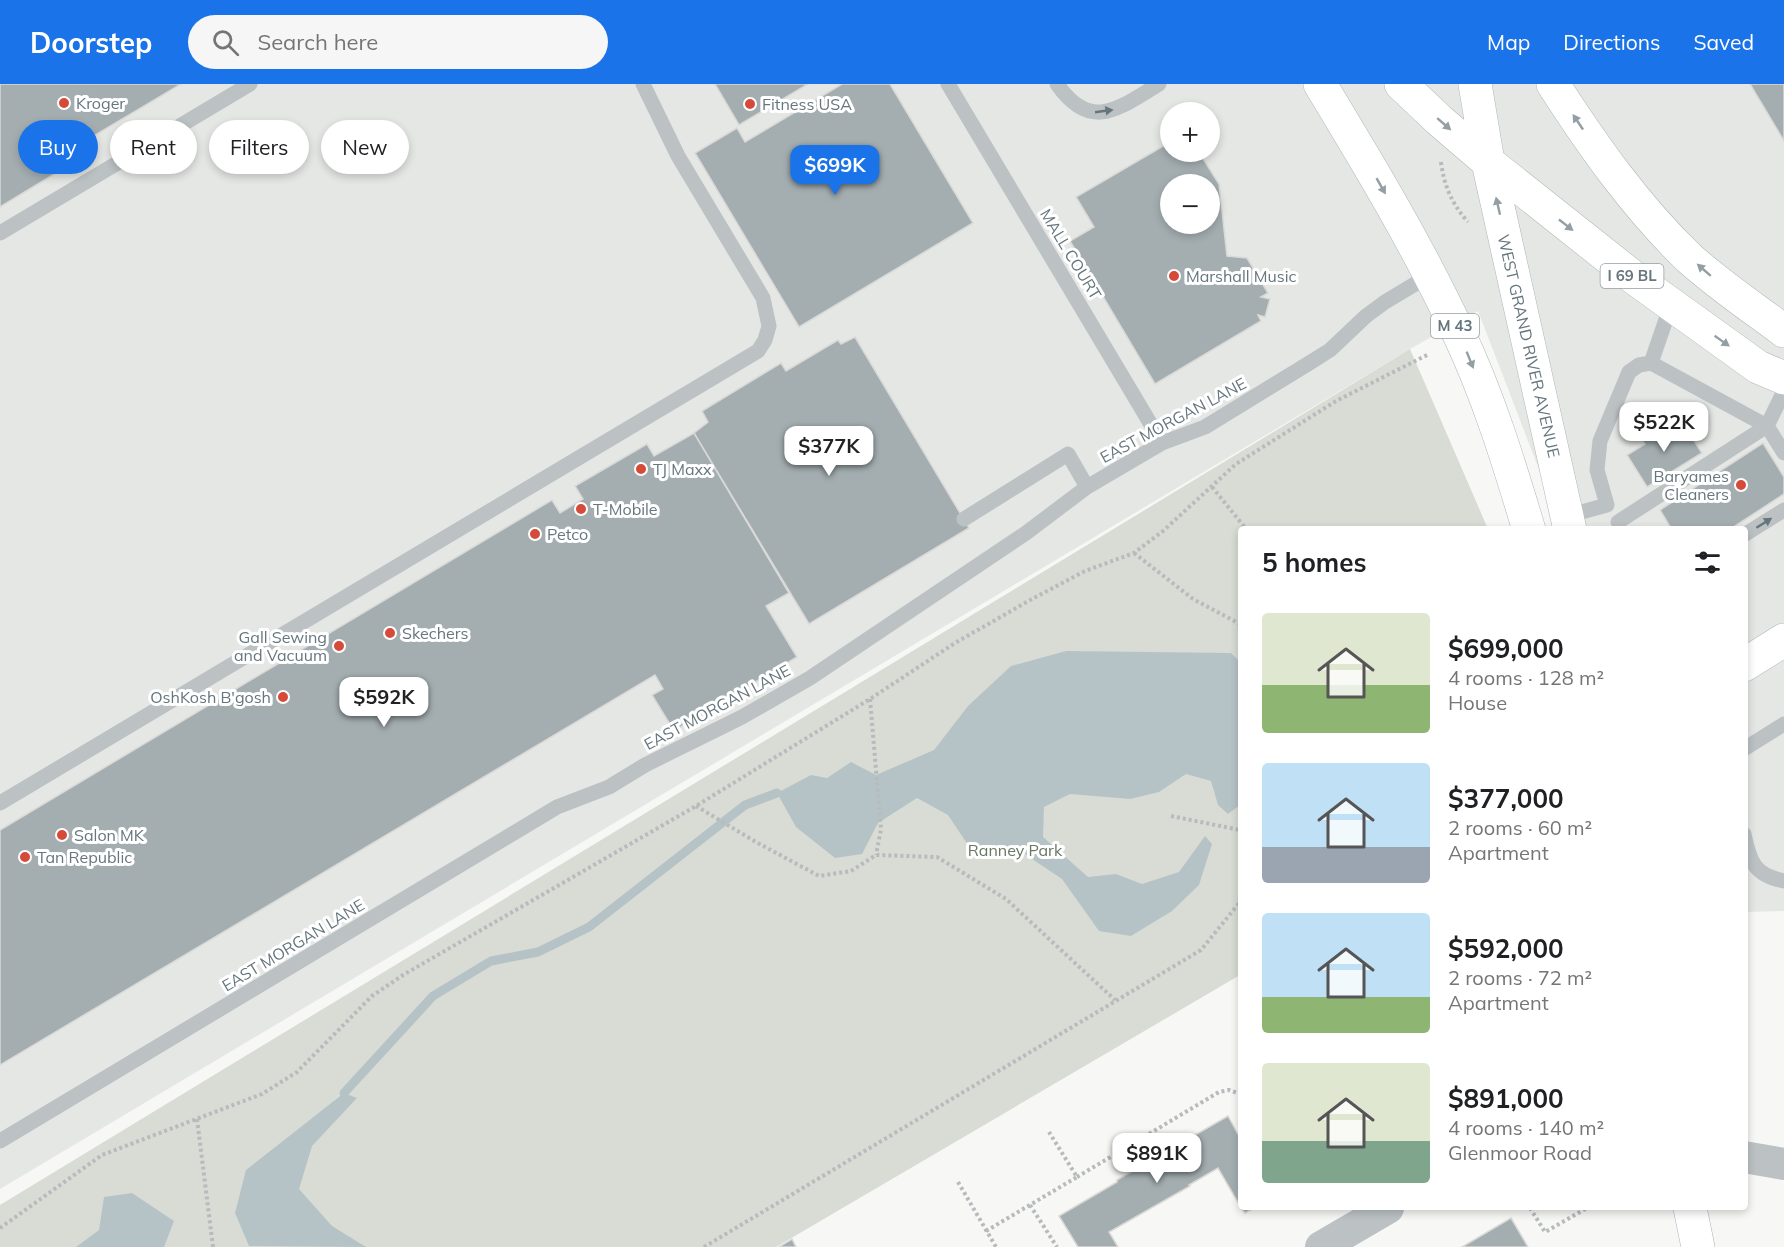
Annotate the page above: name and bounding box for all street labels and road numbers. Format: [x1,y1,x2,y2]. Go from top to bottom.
street label: MALL COURT [1036,205,1106,303]
street label: WEST GRAND RIVER AVENUE [1494,232,1564,460]
road number: I 69 BL [1600,264,1664,288]
road number: M 43 [1431,314,1479,338]
street label: EAST MORGAN LANE [1097,373,1249,467]
street label: EAST MORGAN LANE [641,660,793,754]
street label: EAST MORGAN LANE [218,895,368,995]

